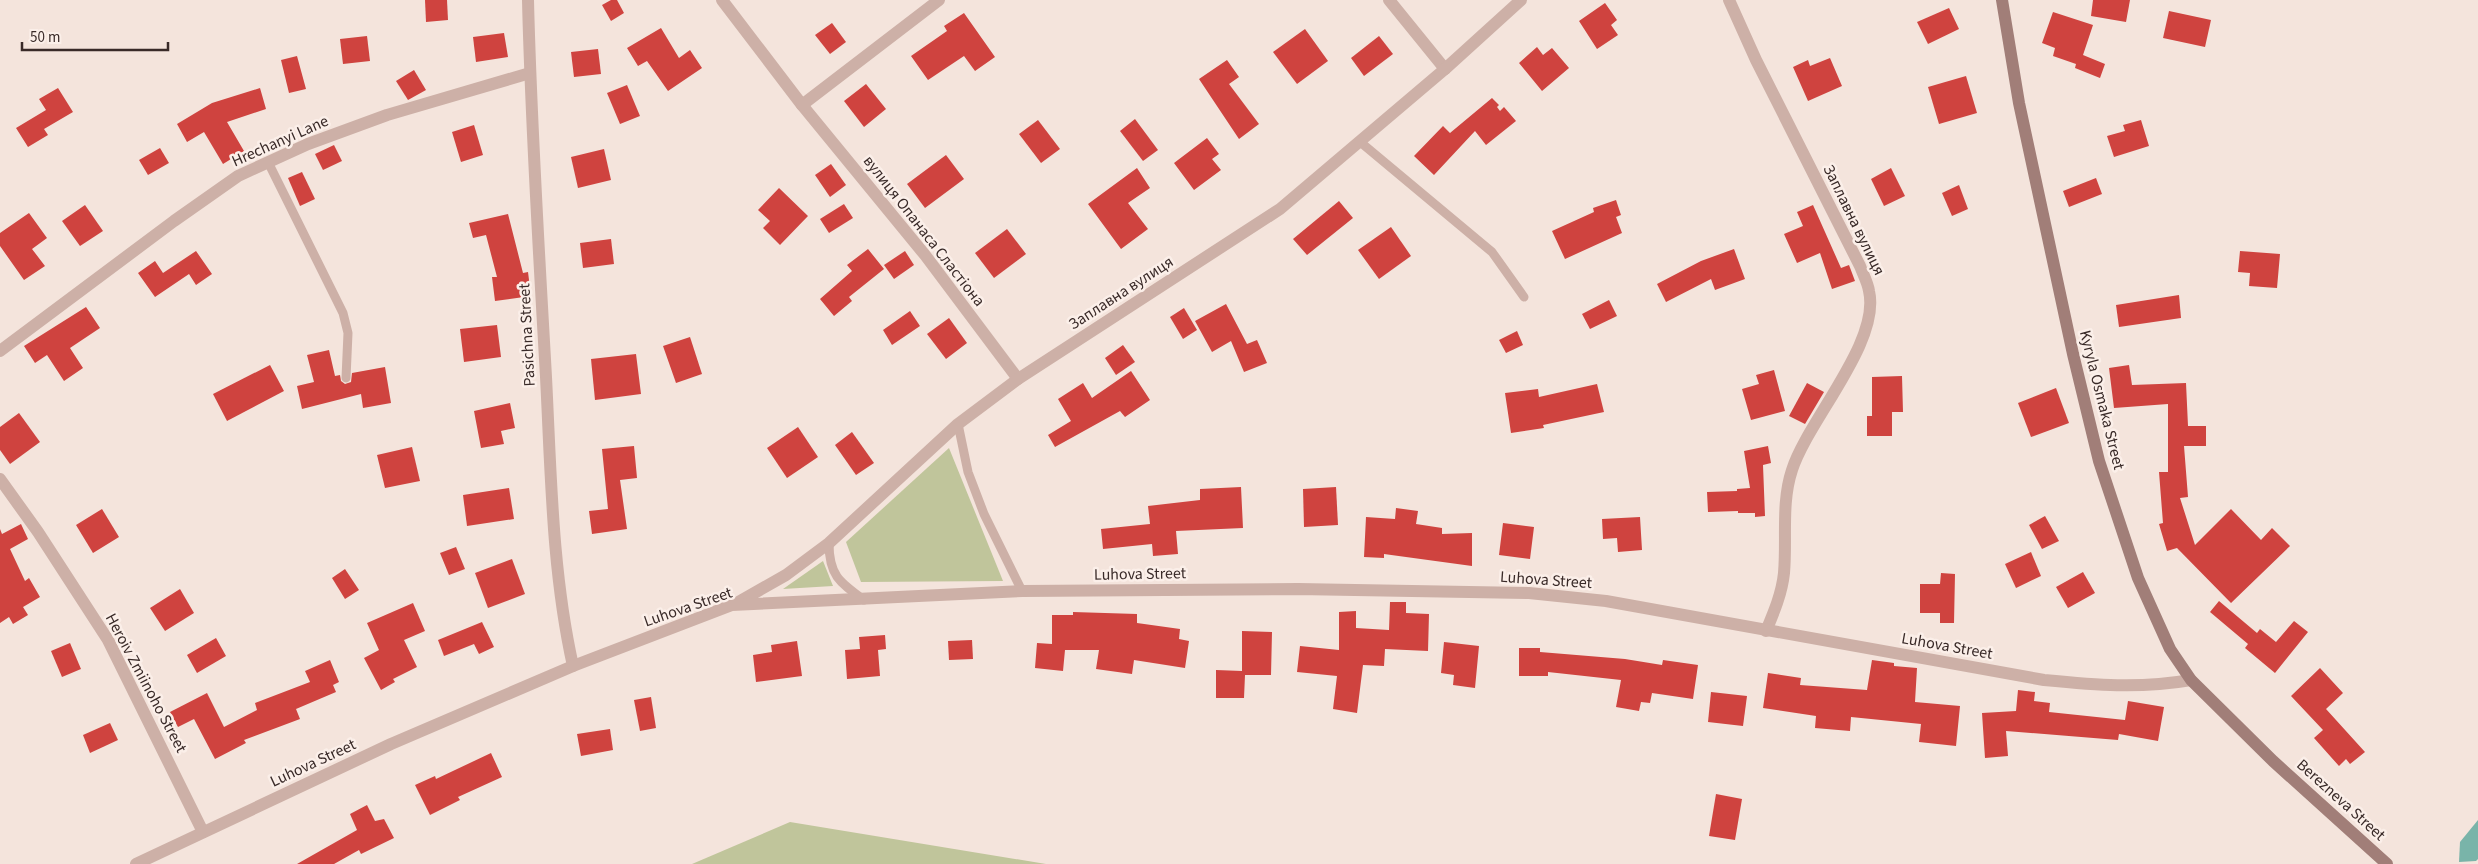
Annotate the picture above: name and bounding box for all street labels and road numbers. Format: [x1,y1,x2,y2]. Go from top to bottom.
street label: Hrechanyi Lane [228,110,332,172]
street label: вулиця Опанаса Сластіона [858,151,990,311]
street label: Заплавна вулиця [1818,161,1890,279]
street label: Заплавна вулиця [1064,251,1178,335]
street label: Pasichna Street [513,282,541,387]
street label: Kyryla Osmaka Street [2074,328,2130,473]
street label: Luhova Street [1094,562,1187,586]
street label: Luhova Street [1499,566,1593,594]
street label: Luhova Street [641,581,736,632]
street label: Heroiv Zmiinoho Street [100,609,192,757]
street label: Luhova Street [1900,627,1995,665]
street label: Luhova Street [267,733,360,792]
street label: Berezneva Street [2292,754,2391,846]

